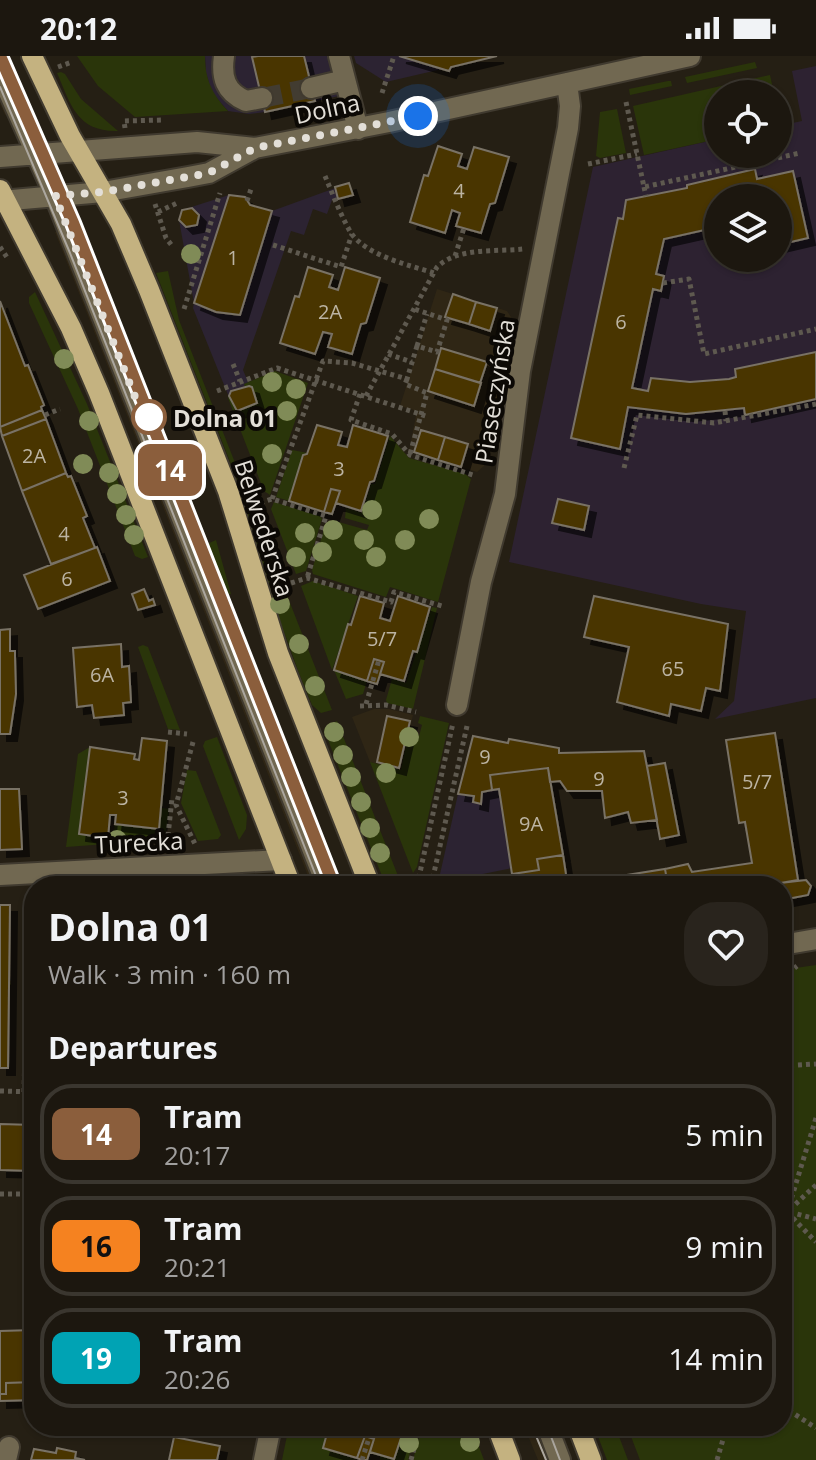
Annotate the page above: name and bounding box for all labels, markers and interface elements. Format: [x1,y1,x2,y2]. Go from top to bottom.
text: 20:12 [40,8,117,49]
map controls [704,80,792,272]
button: locate [704,80,792,168]
street label: Dolna [291,85,363,131]
your location [398,96,438,136]
house number: 4 [453,177,465,204]
button: layers [704,184,792,272]
house number: 1 [227,244,239,271]
house number: 2A [318,298,342,325]
house number: 6 [615,308,627,335]
street label: Piaseczyńska [466,317,522,465]
marker: Dolna 01 [132,400,166,434]
place label: Dolna 01 [173,401,277,434]
house number: 2A [22,442,46,469]
line badge: 14 [134,444,206,496]
text: 14 [154,451,186,489]
street label: Belwederska [227,455,303,601]
house number: 3 [333,455,345,482]
house number: 4 [58,520,70,547]
house number: 6 [61,565,73,592]
house number: 5/7 [367,625,397,652]
house number: 65 [662,655,684,682]
house number: 6A [90,661,114,688]
house number: 9 [479,743,491,770]
house number: 9 [593,765,605,792]
house number: 5/7 [742,768,772,795]
house number: 3 [117,784,129,811]
house number: 9A [519,810,543,837]
street label: Turecka [94,823,184,861]
text: Dolna 01 [48,900,213,952]
button: heart [684,902,768,986]
text: Walk · 3 min · 160 m [48,956,291,992]
text: Departures [48,1027,218,1068]
text: Tram [164,1096,243,1137]
text: 5 min [685,1114,764,1155]
text: 14 [80,1115,112,1153]
text: 20:17 [164,1137,230,1173]
text: Tram [164,1208,243,1249]
text: 9 min [685,1226,764,1267]
text: 16 [80,1227,112,1265]
text: 20:21 [164,1249,230,1285]
text: Tram [164,1320,243,1361]
text: 14 min [668,1338,764,1379]
text: 19 [80,1339,112,1377]
text: 20:26 [164,1361,230,1397]

